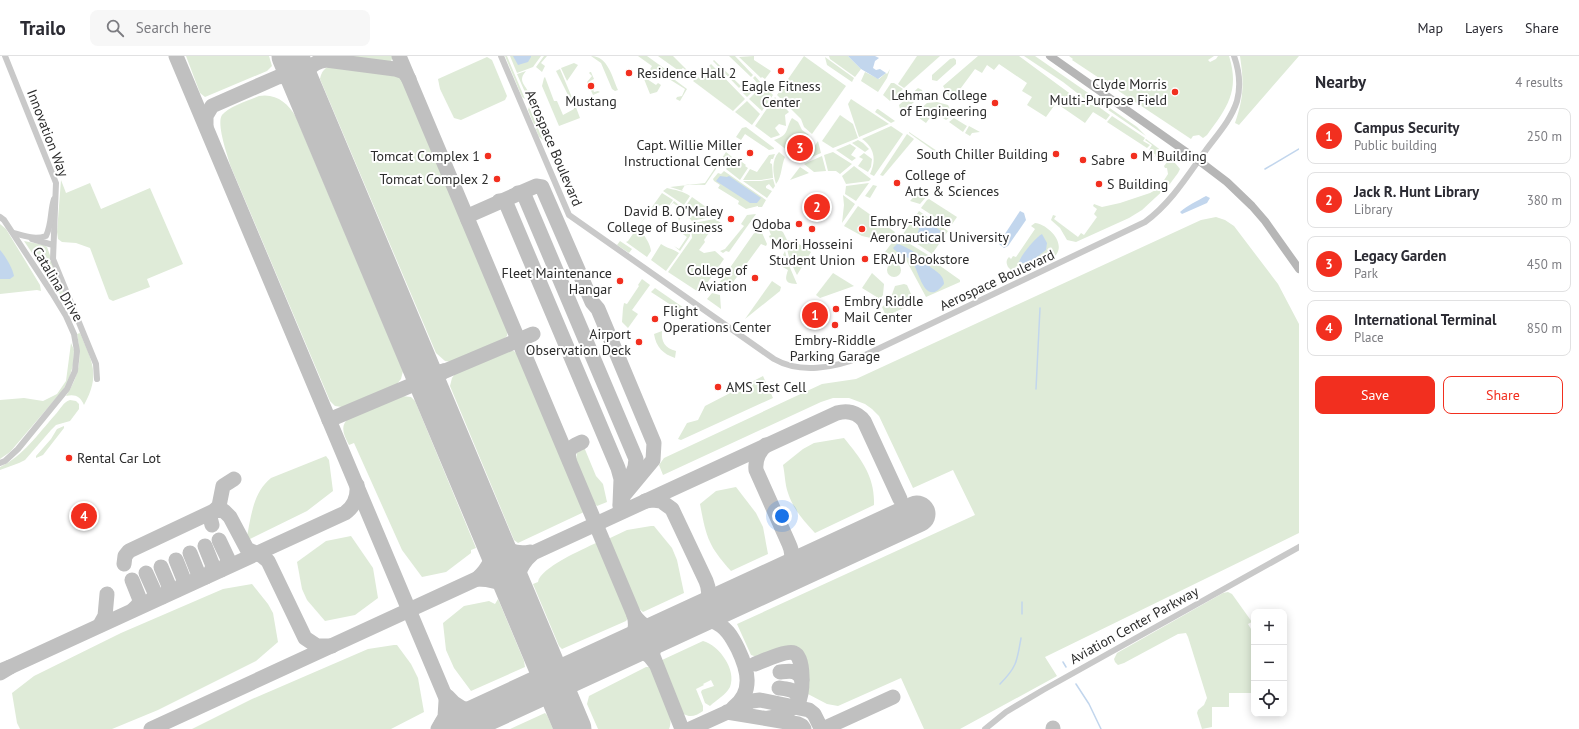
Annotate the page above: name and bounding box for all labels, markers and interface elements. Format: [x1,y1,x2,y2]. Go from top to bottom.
search box [90,10,370,46]
text: Trailo [20,16,66,40]
icon: search [104,17,126,39]
text: Search here [136,18,211,37]
text: Map [1417,19,1443,37]
text: Layers [1465,19,1503,37]
text: Share [1525,19,1559,37]
place label: Residence Hall 2 [637,64,736,82]
marker: Eagle Fitness Center [776,66,786,76]
marker: Residence Hall 2 [624,68,634,78]
text: Nearby [1315,71,1366,93]
text: 4 results [1515,74,1563,91]
place label: Clyde Morris Multi-Purpose Field [1050,75,1167,109]
place label: Eagle Fitness Center [741,77,821,111]
marker: Mustang [586,81,596,91]
place label: Lehman College of Engineering [891,86,987,120]
street label: Innovation Way [23,87,73,180]
street label: Aerospace Boulevard [521,87,587,209]
marker: Clyde Morris Multi-Purpose Field [1170,87,1180,97]
place label: Mustang [565,92,617,110]
marker: Lehman College of Engineering [990,98,1000,108]
text: Campus Security [1354,118,1459,137]
text: 1 [1325,128,1333,145]
text: 250 m [1527,128,1562,145]
pin: 3 [787,133,813,163]
place label: Capt. Willie Miller Instructional Center [624,136,742,170]
text: Public building [1354,137,1437,154]
place label: South Chiller Building [916,145,1048,163]
place label: Tomcat Complex 1 [370,147,480,165]
place label: M Building [1142,147,1207,165]
marker: Capt. Willie Miller Instructional Center [745,148,755,158]
marker: South Chiller Building [1051,149,1061,159]
marker: Tomcat Complex 1 [483,151,493,161]
place label: Sabre [1091,151,1125,169]
marker: M Building [1129,151,1139,161]
marker: Sabre [1078,155,1088,165]
place label: College of Arts & Sciences [905,166,999,200]
place label: Tomcat Complex 2 [379,170,489,188]
marker: Tomcat Complex 2 [492,174,502,184]
place label: S Building [1107,175,1168,193]
marker: College of Arts & Sciences [892,178,902,188]
marker: S Building [1094,179,1104,189]
text: Jack R. Hunt Library [1354,182,1479,201]
pin: 2 [804,192,830,222]
text: 2 [1325,192,1333,209]
text: 380 m [1527,192,1562,209]
text: Library [1354,201,1393,218]
place label: David B. O'Maley College of Business [607,202,723,236]
place label: Embry-Riddle Aeronautical University [870,212,1010,246]
marker: David B. O'Maley College of Business [726,214,736,224]
place label: Qdoba [752,215,791,233]
marker: Qdoba [794,219,804,229]
marker: Mori Hosseini Student Union [807,224,817,234]
marker: Embry-Riddle Aeronautical University [857,224,867,234]
place label: Mori Hosseini Student Union [769,235,855,269]
street label: Catalina Drive [29,243,87,325]
street label: Aerospace Boulevard [937,245,1057,315]
text: Legacy Garden [1354,246,1446,265]
place label: ERAU Bookstore [873,250,969,268]
marker: ERAU Bookstore [860,254,870,264]
text: 3 [1325,256,1333,273]
text: 450 m [1527,256,1562,273]
place label: College of Aviation [687,261,748,295]
place label: Fleet Maintenance Hangar [502,264,612,298]
text: Park [1354,265,1378,282]
marker: College of Aviation [750,273,760,283]
marker: Fleet Maintenance Hangar [615,276,625,286]
place label: Embry Riddle Mail Center [844,292,923,326]
pin: 1 [802,300,828,330]
place label: Flight Operations Center [663,302,771,336]
marker: Embry Riddle Mail Center [831,304,841,314]
text: International Terminal [1354,310,1496,329]
marker: Flight Operations Center [650,314,660,324]
marker: Embry-Riddle Parking Garage [830,320,840,330]
text: 4 [1325,320,1333,337]
text: 850 m [1527,320,1562,337]
place label: Airport Observation Deck [526,325,631,359]
text: Place [1354,329,1384,346]
place label: Embry-Riddle Parking Garage [790,331,880,365]
marker: Airport Observation Deck [634,337,644,347]
button: Save [1315,376,1435,414]
button: Share [1443,376,1563,414]
place label: AMS Test Cell [726,378,806,396]
marker: AMS Test Cell [713,382,723,392]
place label: Rental Car Lot [77,449,161,467]
marker: Rental Car Lot [64,453,74,463]
pin: 4 [71,501,97,531]
your location [772,506,792,526]
street label: Aviation Center Parkway [1066,582,1202,668]
map controls [1251,609,1287,717]
button: + [1251,609,1287,645]
button: − [1251,645,1287,681]
button: locate [1251,681,1287,717]

